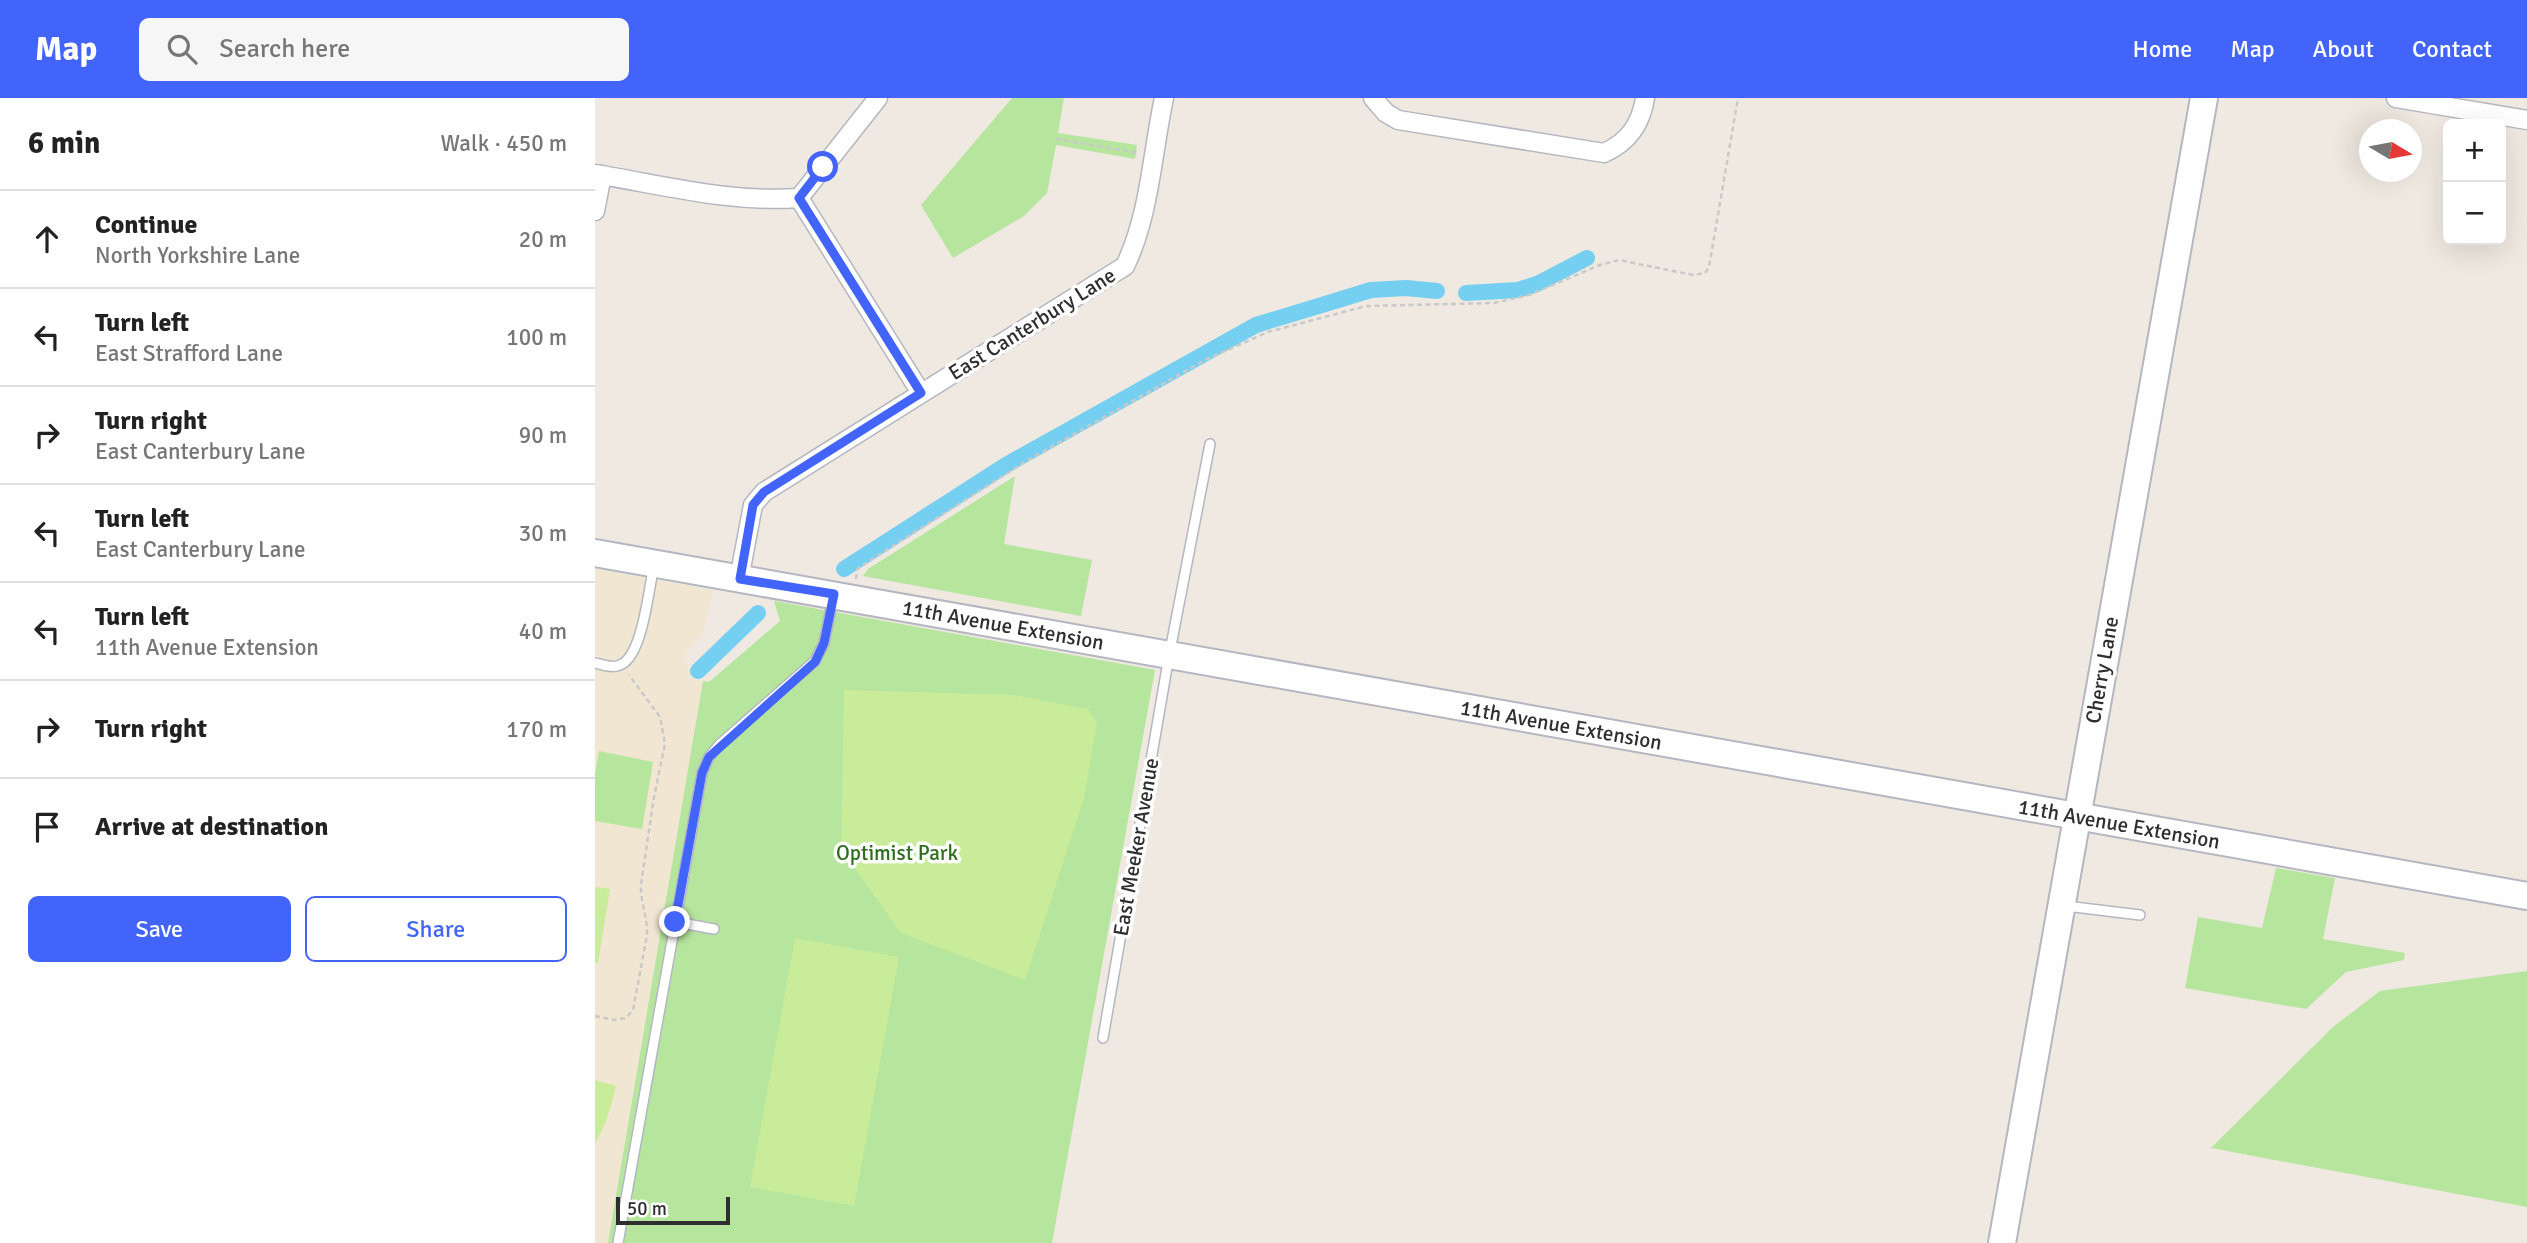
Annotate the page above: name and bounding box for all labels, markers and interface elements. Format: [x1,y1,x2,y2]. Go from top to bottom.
search box [139,18,629,81]
text: Map [35,29,97,70]
icon: search [163,30,201,68]
text: Search here [219,33,350,65]
text: Home [2132,34,2192,64]
text: Map [2230,34,2275,64]
text: About [2313,34,2374,64]
text: Contact [2412,34,2492,64]
north arrow [2359,119,2422,182]
map controls [2443,119,2506,245]
button: + [2443,119,2506,182]
text: 6 min [28,125,100,162]
text: Walk · 450 m [441,129,567,158]
route start [807,151,838,182]
button: − [2443,182,2506,245]
text: Continue [95,209,197,241]
icon: ahead [28,220,66,258]
text: 20 m [519,225,567,254]
text: North Yorkshire Lane [95,241,300,270]
street label: East Canterbury Lane [944,262,1120,386]
text: Turn left [95,307,189,339]
icon: left [28,318,66,356]
text: 100 m [506,323,567,352]
text: East Strafford Lane [95,339,283,368]
text: Turn right [95,405,207,437]
icon: right [28,416,66,454]
text: 90 m [519,421,567,450]
text: East Canterbury Lane [95,437,306,466]
text: Turn left [95,503,189,535]
icon: left [28,514,66,552]
text: 30 m [519,519,567,548]
text: East Canterbury Lane [95,535,306,564]
street label: 11th Avenue Extension [900,594,1106,656]
text: Turn left [95,601,189,633]
icon: left [28,612,66,650]
street label: Cherry Lane [2080,614,2124,726]
text: 40 m [519,617,567,646]
text: 11th Avenue Extension [95,633,319,662]
street label: 11th Avenue Extension [1458,694,1664,756]
icon: right [28,710,66,748]
text: Turn right [95,713,207,745]
text: 170 m [506,715,567,744]
street label: East Meeker Avenue [1108,756,1164,938]
street label: 11th Avenue Extension [2016,793,2222,855]
icon: arrive [28,808,66,846]
text: Arrive at destination [95,811,328,843]
park label: Optimist Park [836,840,959,866]
button: Save [28,896,291,962]
button: Share [305,896,567,962]
route end [659,906,690,937]
scale bar [616,1194,730,1226]
text: 50 m [627,1197,667,1221]

